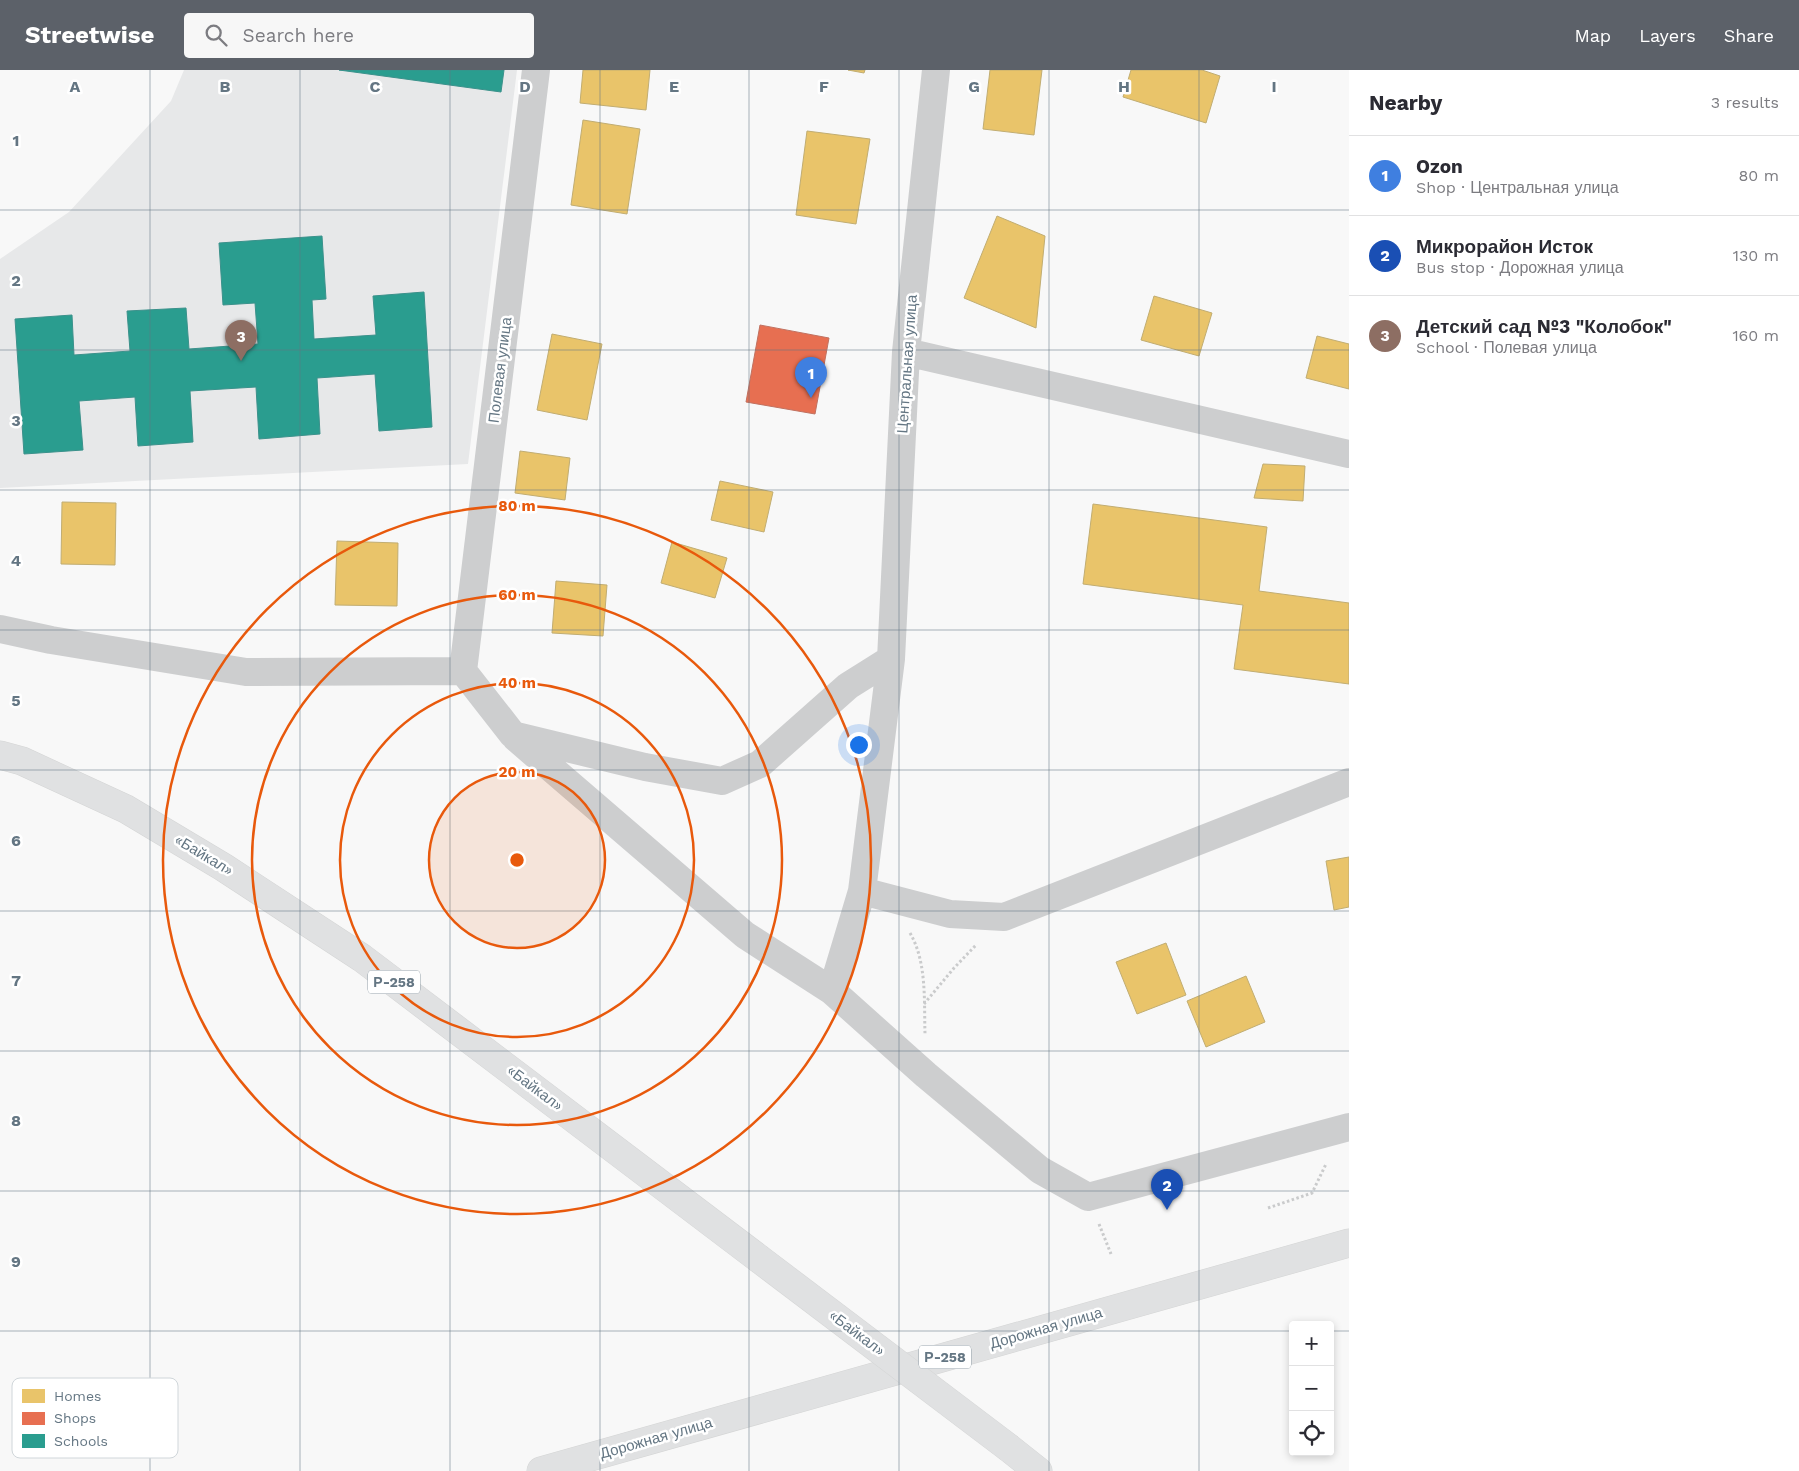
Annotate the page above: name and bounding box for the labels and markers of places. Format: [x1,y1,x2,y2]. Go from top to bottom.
pin: 3 [225,320,257,361]
pin: 1 [795,357,827,398]
centre of rings [508,851,526,869]
pin: 2 [1151,1169,1183,1210]

